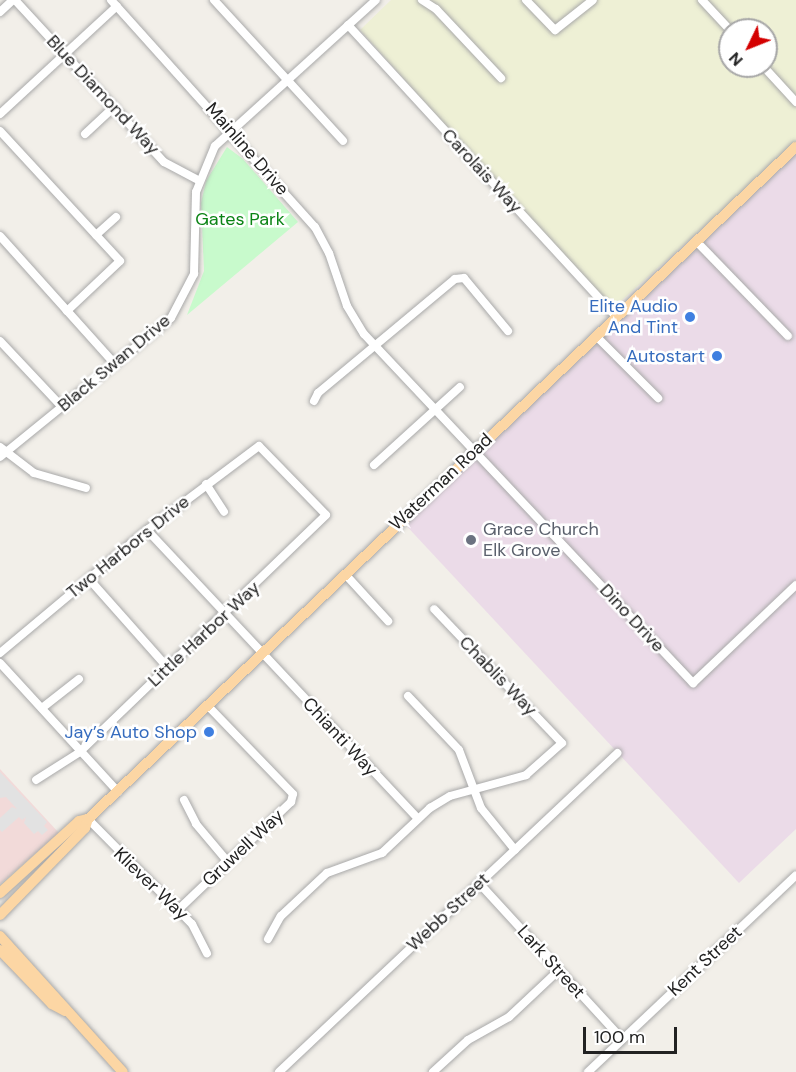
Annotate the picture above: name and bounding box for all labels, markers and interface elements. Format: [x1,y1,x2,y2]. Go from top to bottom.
north arrow [718,18,778,78]
street label: Blue Diamond Way [42,31,164,159]
text: N [724,48,748,71]
street label: Mainline Drive [201,98,293,200]
street label: Carolais Way [437,124,527,218]
park label: Gates Park [195,208,285,230]
place label: Elite Audio And Tint [589,296,678,338]
street label: Black Swan Drive [53,310,175,416]
marker: Elite Audio And Tint [683,310,697,324]
place label: Autostart [626,345,705,367]
marker: Autostart [710,349,724,363]
street label: Waterman Road [385,429,497,535]
street label: Two Harbors Drive [62,491,194,603]
place label: Grace Church Elk Grove [483,519,599,562]
marker: Grace Church Elk Grove [464,533,478,547]
street label: Little Harbor Way [144,577,264,691]
street label: Dino Drive [595,580,669,656]
street label: Chablis Way [455,632,541,720]
street label: Chianti Way [298,693,382,781]
place label: Jay’s Auto Shop [65,721,197,743]
marker: Jay’s Auto Shop [202,725,216,739]
street label: Gruwell Way [198,805,288,891]
street label: Kliever Way [109,843,193,925]
street label: Webb Street [402,868,494,956]
street label: Lark Street [513,921,589,1003]
street label: Kent Street [664,921,746,1001]
scale bar [586,1015,680,1053]
text: 100 m [594,1025,645,1049]

